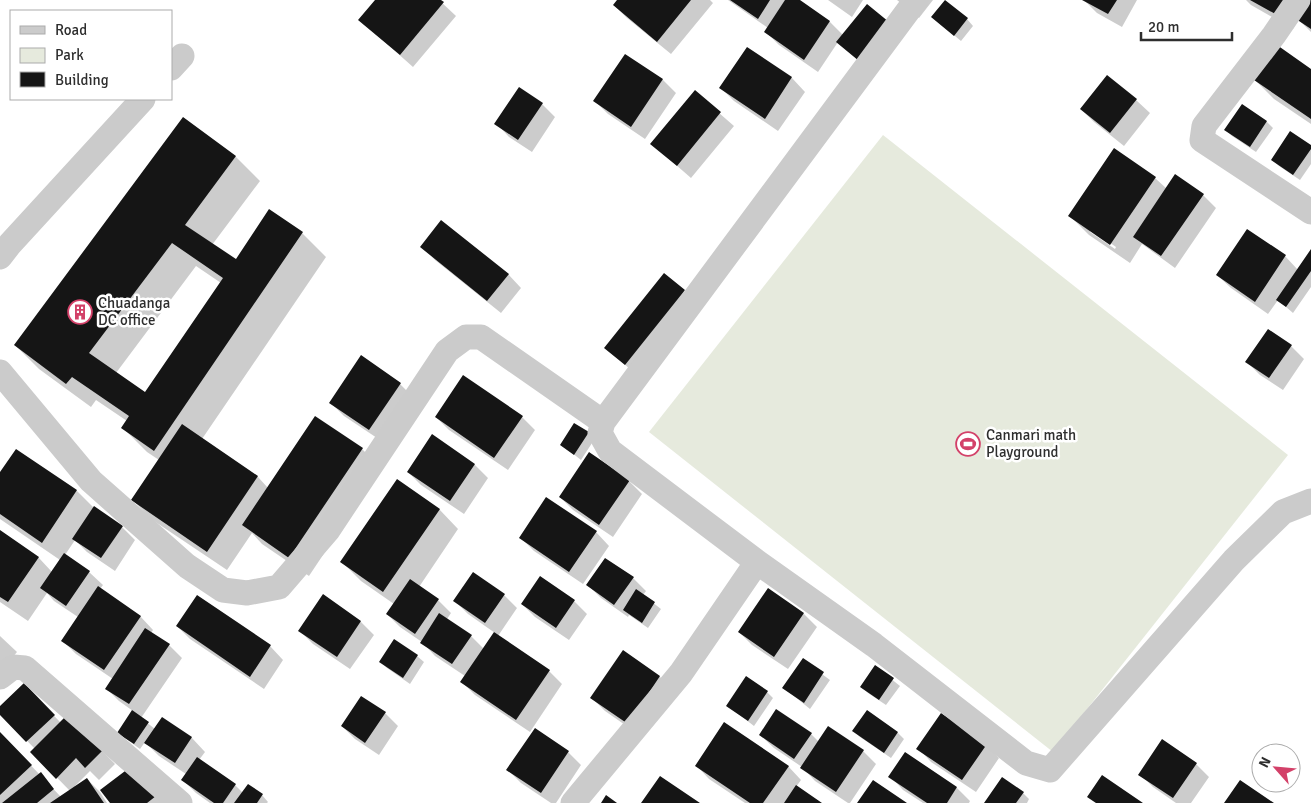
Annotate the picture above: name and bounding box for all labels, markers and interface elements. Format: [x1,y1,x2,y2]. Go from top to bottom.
legend [10,10,172,100]
scale bar [1141,10,1232,42]
text: 20 m [1148,18,1179,36]
text: Road [55,21,87,39]
text: Park [55,46,84,64]
text: Building [55,71,109,89]
place label: Chuadanga DC office [98,294,170,329]
building icon: Chuadanga DC office [67,299,93,325]
place label: Canmari math Playground [986,426,1076,461]
sports icon: Canmari math Playground [955,431,981,457]
north arrow [1251,743,1301,793]
text: N [1255,754,1275,771]

